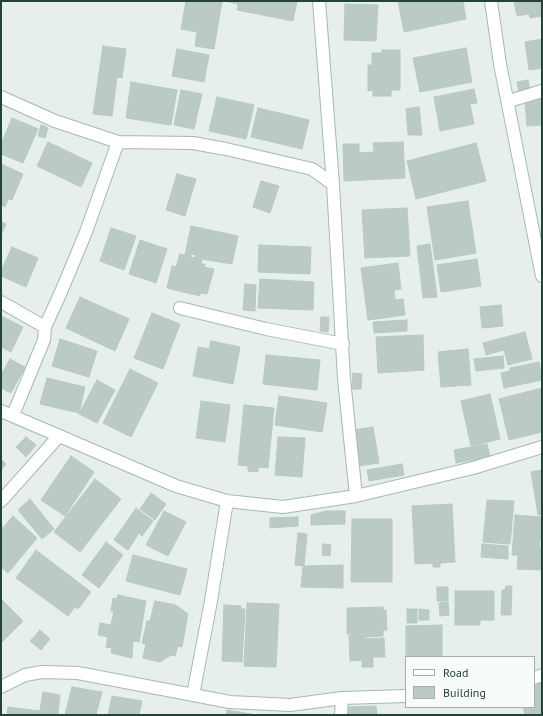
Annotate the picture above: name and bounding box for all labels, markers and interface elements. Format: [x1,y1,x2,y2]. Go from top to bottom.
legend [405,656,535,708]
text: Road [443,665,468,680]
text: Building [443,685,486,700]

